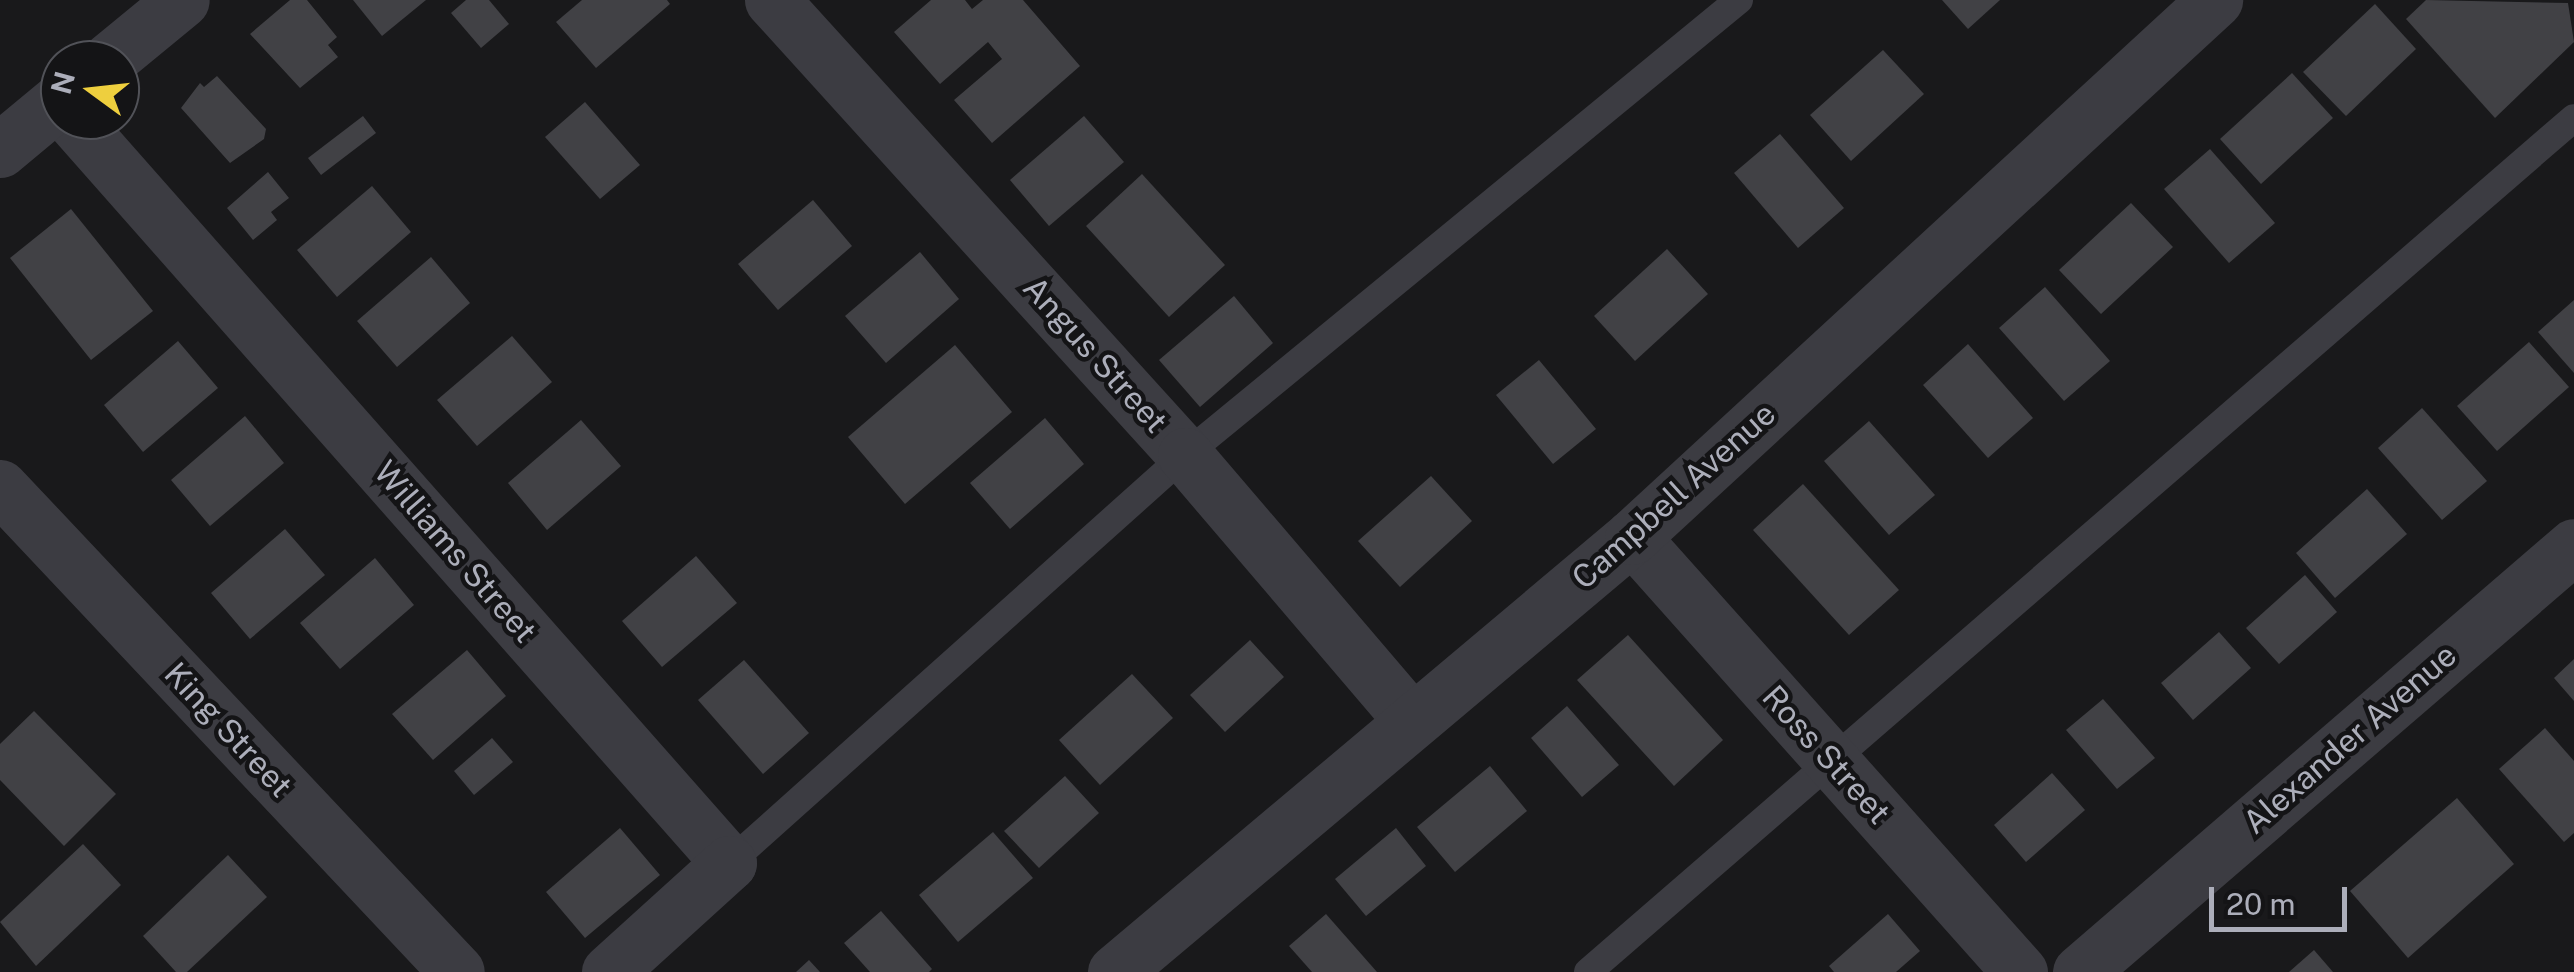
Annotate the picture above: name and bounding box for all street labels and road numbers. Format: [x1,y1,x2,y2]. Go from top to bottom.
street label: Angus Street [1015,269,1175,441]
street label: Campbell Avenue [1565,395,1783,597]
street label: Williams Street [366,453,544,651]
street label: Alexander Avenue [2236,636,2464,842]
street label: King Street [156,655,300,805]
street label: Ross Street [1754,678,1898,832]

